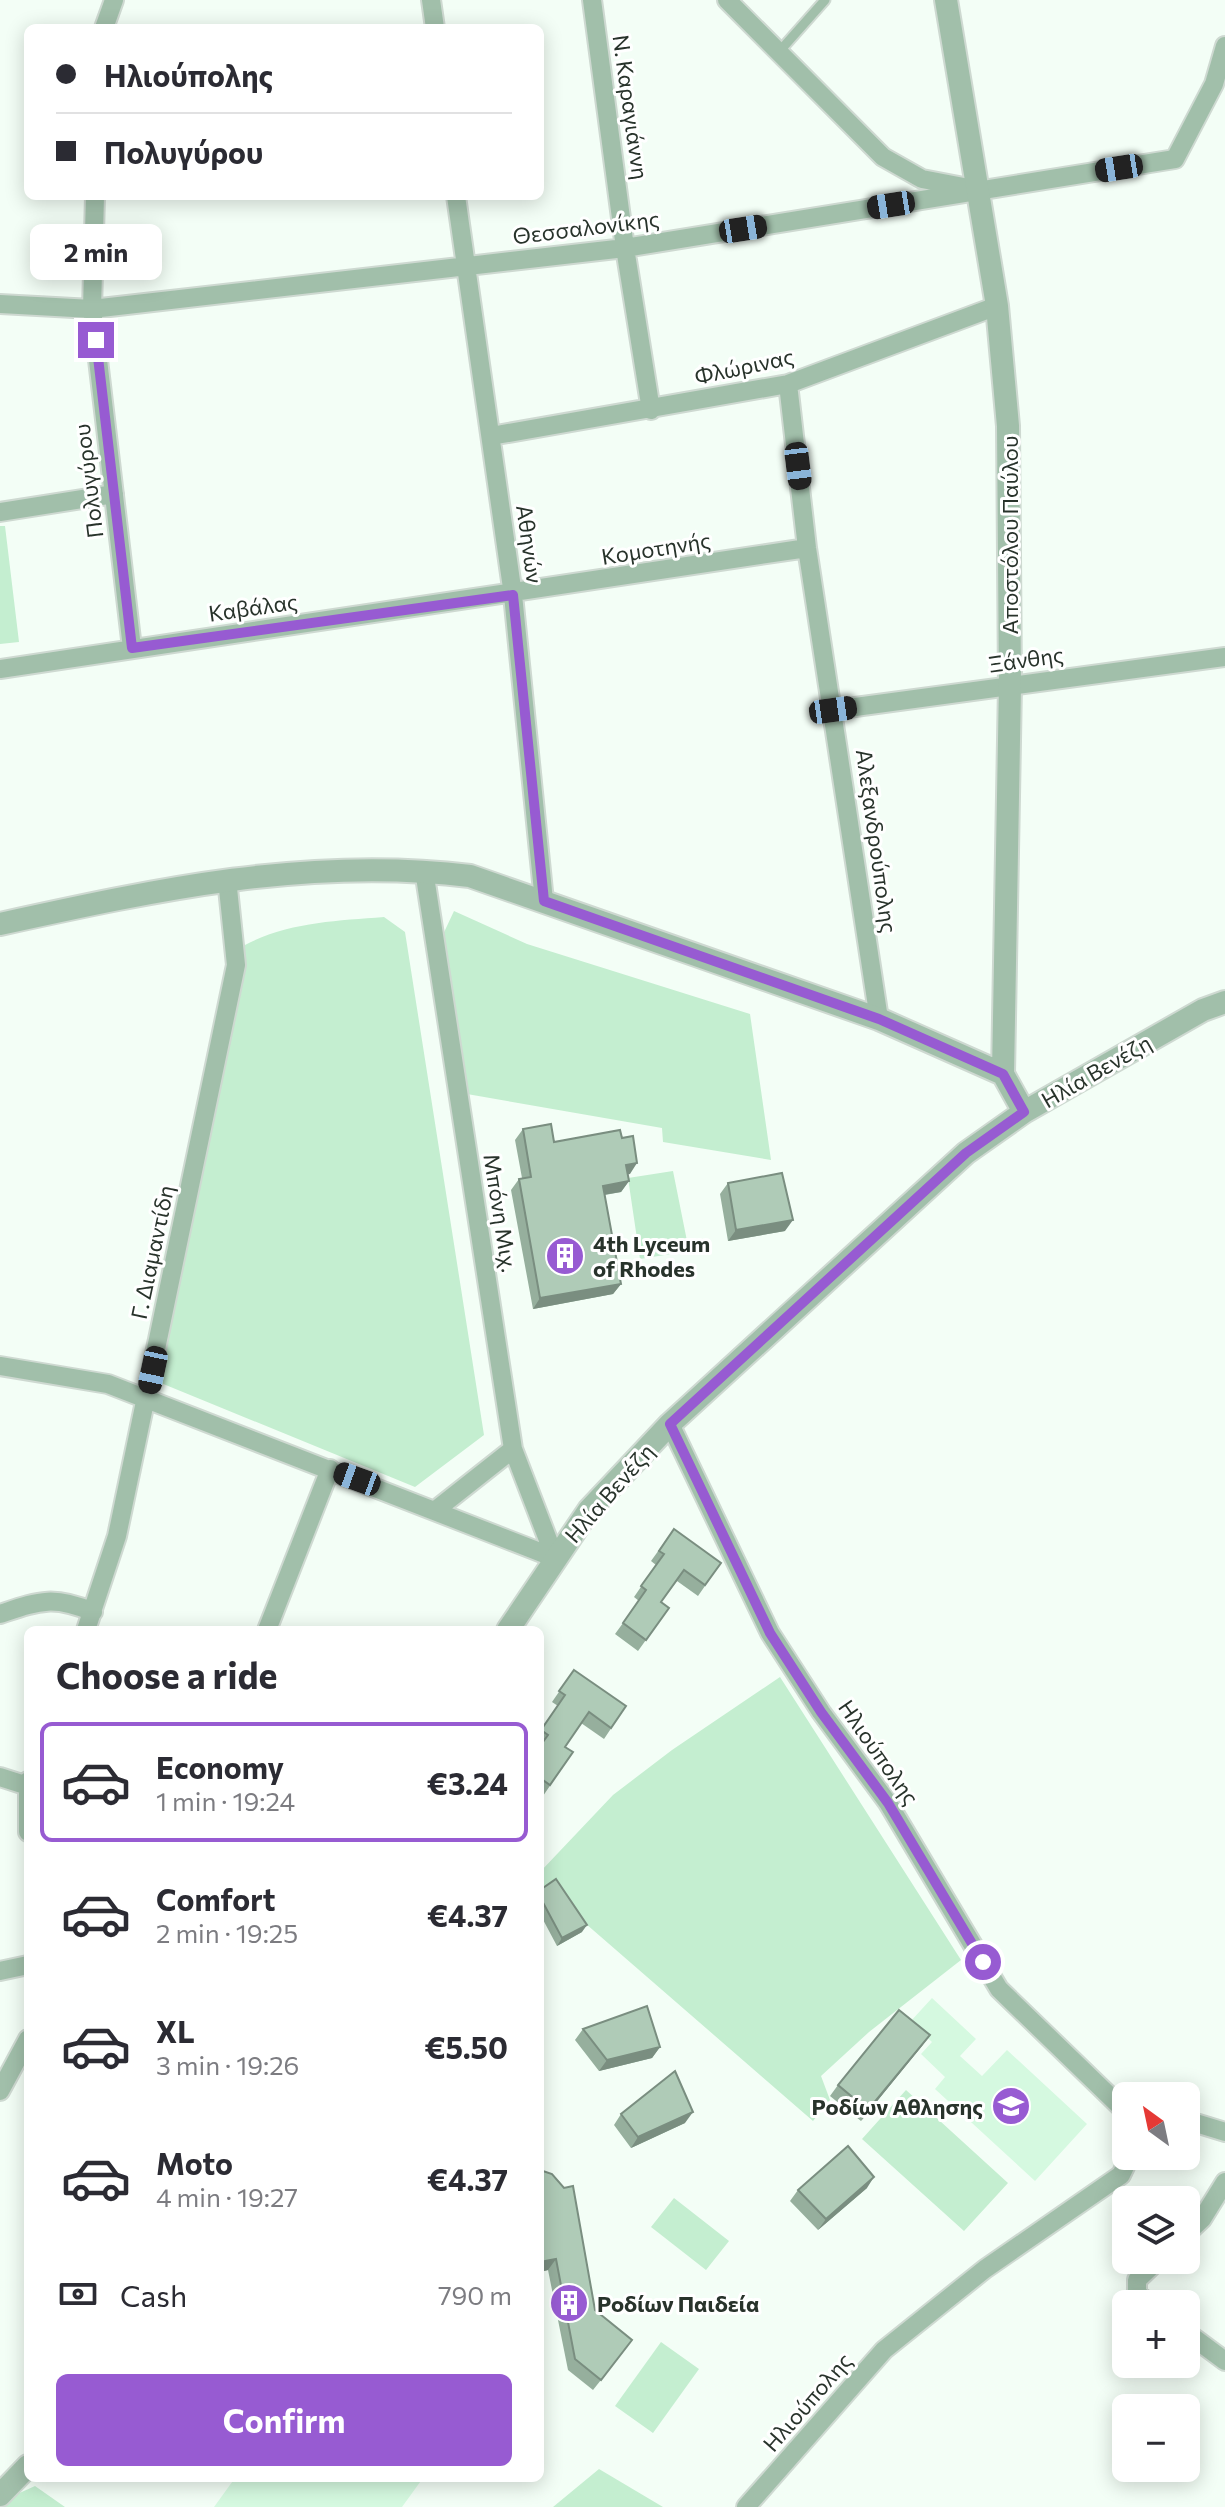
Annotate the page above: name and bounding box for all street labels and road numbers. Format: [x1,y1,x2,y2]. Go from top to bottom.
street label: Ν. Καραγιάννη [607,33,655,181]
street label: Θεσσαλονίκης [511,205,661,249]
street label: Φλώρινας [692,342,796,390]
street label: Πολυγύρου [68,422,108,540]
street label: Αποστόλου Παύλου [996,436,1023,634]
street label: Αθηνών [511,503,549,585]
street label: Κομοτηνής [599,526,713,570]
street label: Καβάλας [207,587,299,627]
street label: Ξάνθης [987,640,1065,678]
street label: Αλεξανδρούπολης [851,747,903,935]
street label: Ηλία Βενέζη [1036,1029,1156,1113]
street label: Μπόνη Μιχ. [478,1152,524,1274]
street label: Γ. Διαμαντίδη [125,1183,179,1321]
street label: Ηλία Βενέζη [559,1438,659,1548]
street label: Ηλιούπολης [833,1694,925,1810]
street label: Ηλιούπολης [757,2347,857,2457]

